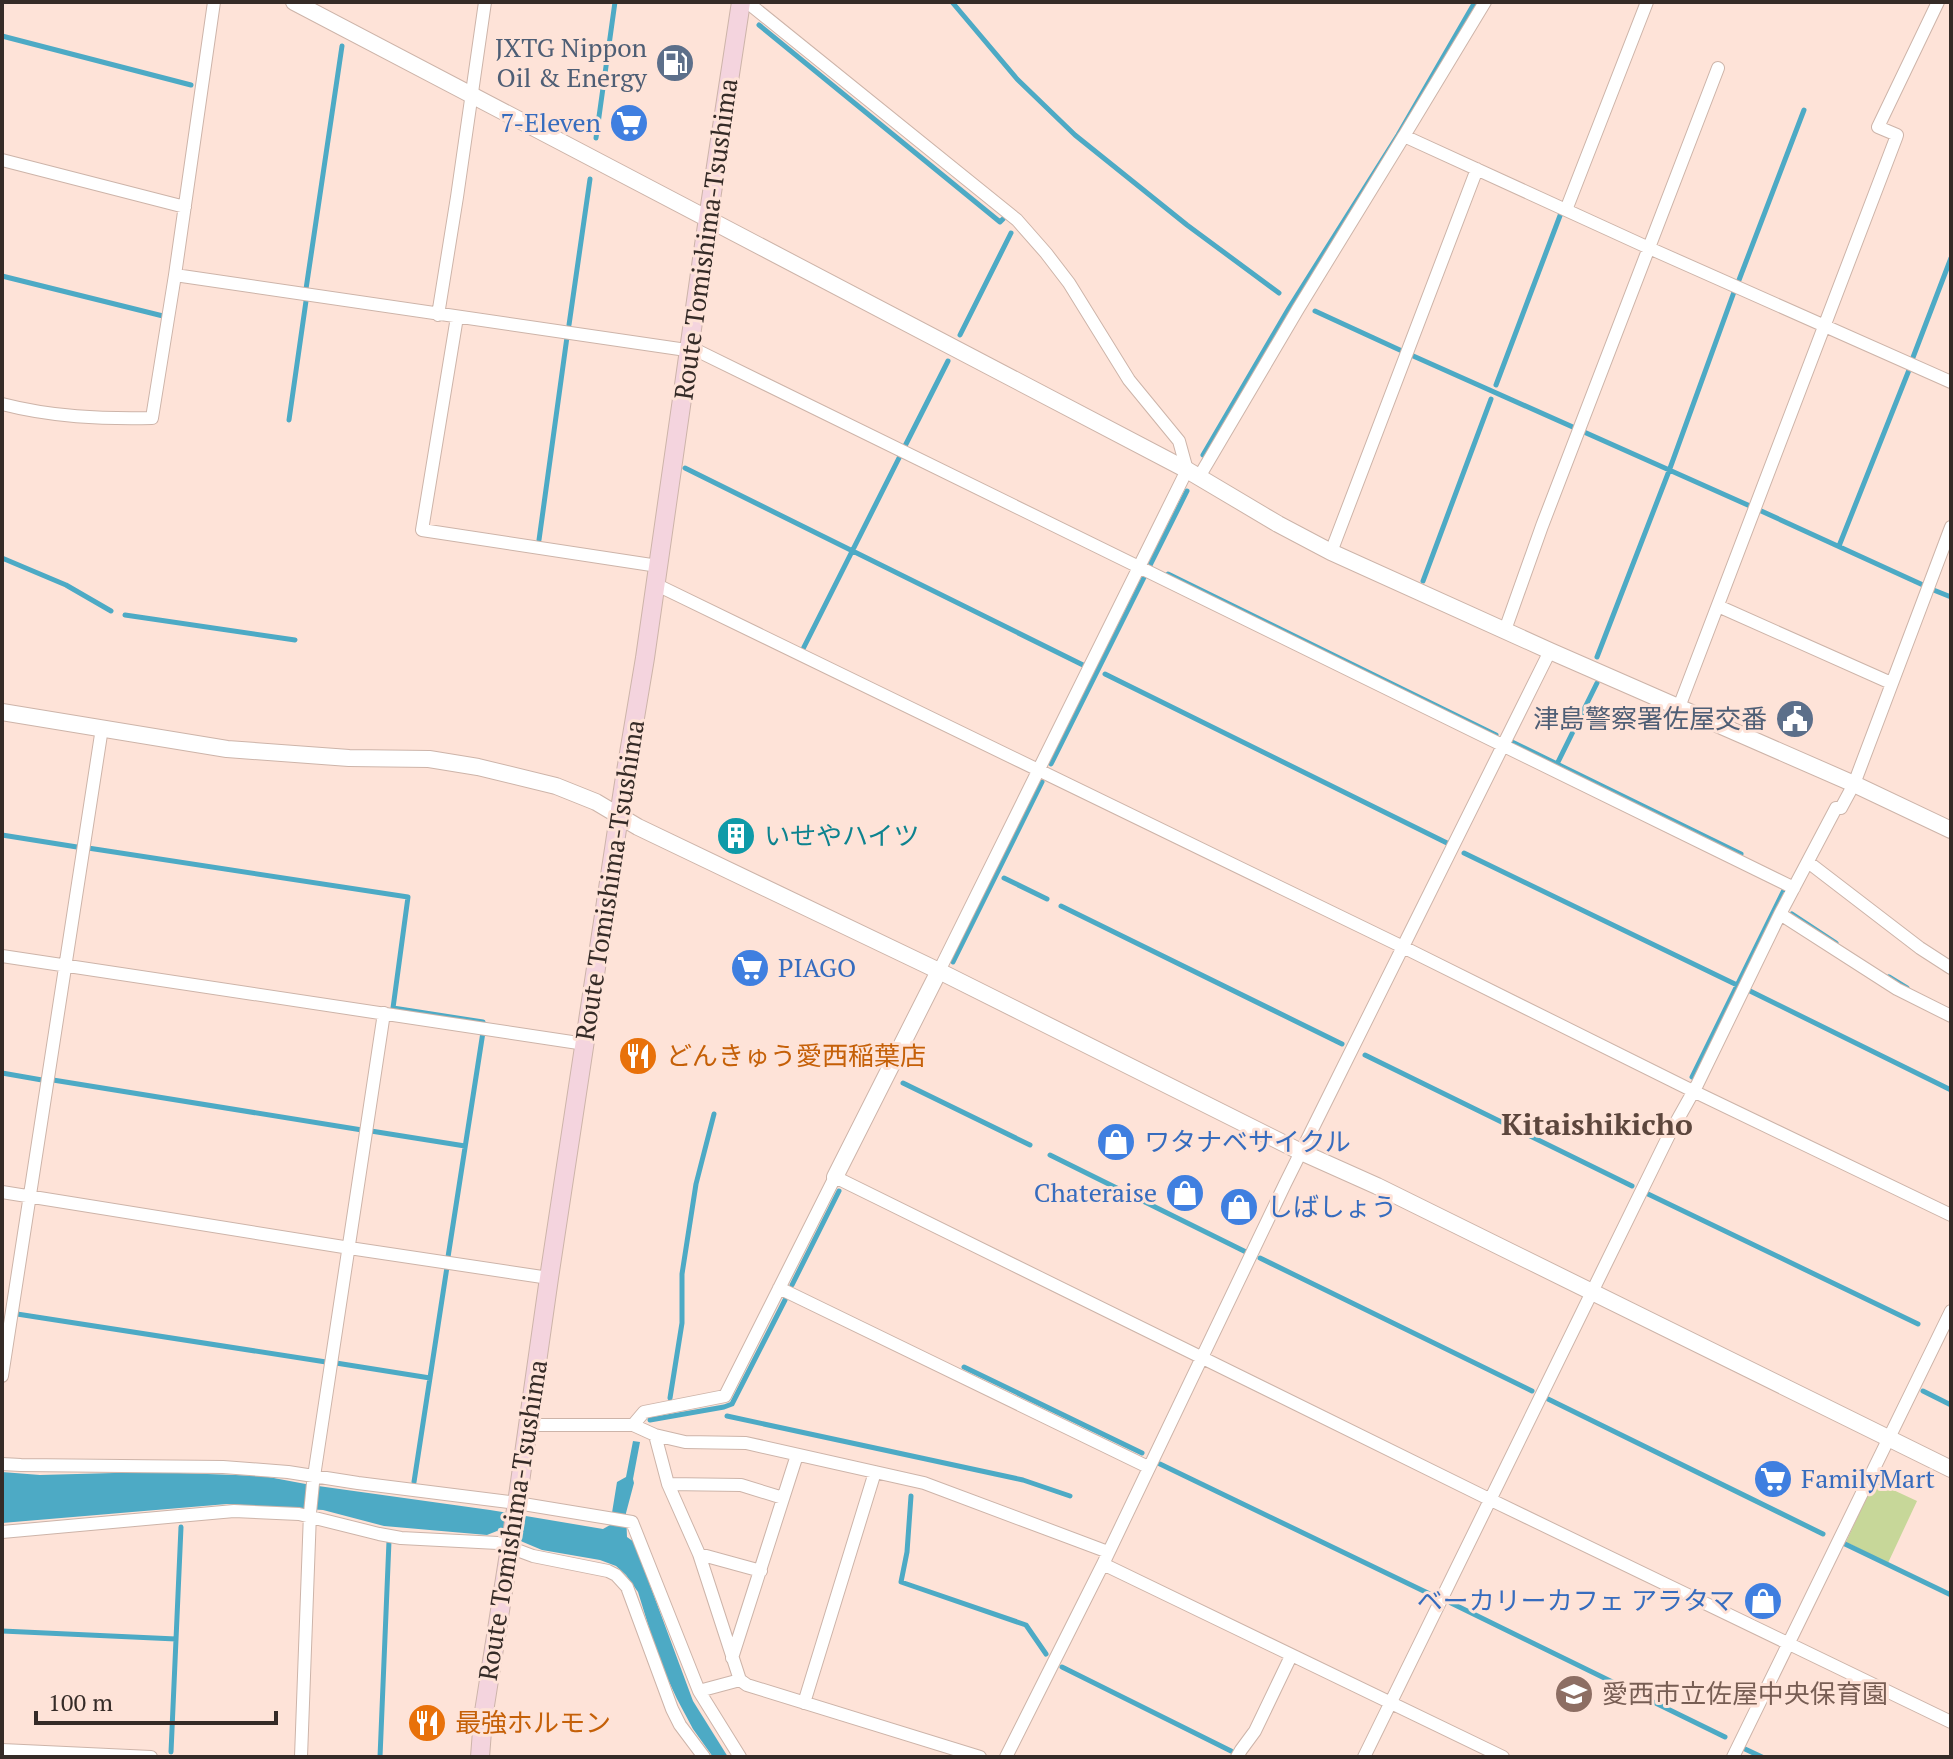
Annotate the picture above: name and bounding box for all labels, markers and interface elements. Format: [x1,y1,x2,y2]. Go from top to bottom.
place label: JXTG Nippon Oil & Energy [495,30,648,94]
fuel station icon: JXTG Nippon Oil & Energy [654,42,696,84]
street label: Route Tomishima-Tsushima [666,76,744,402]
supermarket icon: 7-Eleven [608,102,650,144]
place label: 7-Eleven [501,105,601,139]
public building icon: 津島警察署佐屋交番 [1774,698,1816,740]
place label: 津島警察署佐屋交番 [1533,701,1767,735]
street label: Route Tomishima-Tsushima [567,717,651,1043]
building icon: いせやハイツ [715,815,757,857]
place label: いせやハイツ [764,818,919,852]
supermarket icon: PIAGO [729,947,771,989]
place label: PIAGO [778,950,856,984]
restaurant icon: どんきゅう愛西稲葉店 [617,1035,659,1077]
place label: どんきゅう愛西稲葉店 [666,1038,926,1072]
district label: Kitaishikicho [1501,1104,1693,1144]
shop icon: ワタナベサイクル [1095,1121,1137,1163]
place label: ワタナベサイクル [1144,1124,1351,1158]
shop icon: Chateraise [1164,1172,1206,1214]
place label: Chateraise [1034,1175,1157,1209]
shop icon: しばしょう [1218,1186,1260,1228]
place label: しばしょう [1267,1189,1397,1223]
street label: Route Tomishima-Tsushima [470,1357,554,1683]
supermarket icon: FamilyMart [1752,1458,1794,1500]
place label: FamilyMart [1801,1461,1935,1495]
shop icon: ベーカリーカフェ アラタマ [1742,1580,1784,1622]
place label: ベーカリーカフェ アラタマ [1417,1583,1735,1617]
school or university icon: 愛西市立佐屋中央保育園 [1553,1673,1595,1715]
scale bar [36,1675,276,1725]
place label: 愛西市立佐屋中央保育園 [1602,1676,1888,1710]
text: 100 m [48,1686,113,1718]
restaurant icon: 最強ホルモン [406,1702,448,1744]
place label: 最強ホルモン [455,1705,611,1739]

